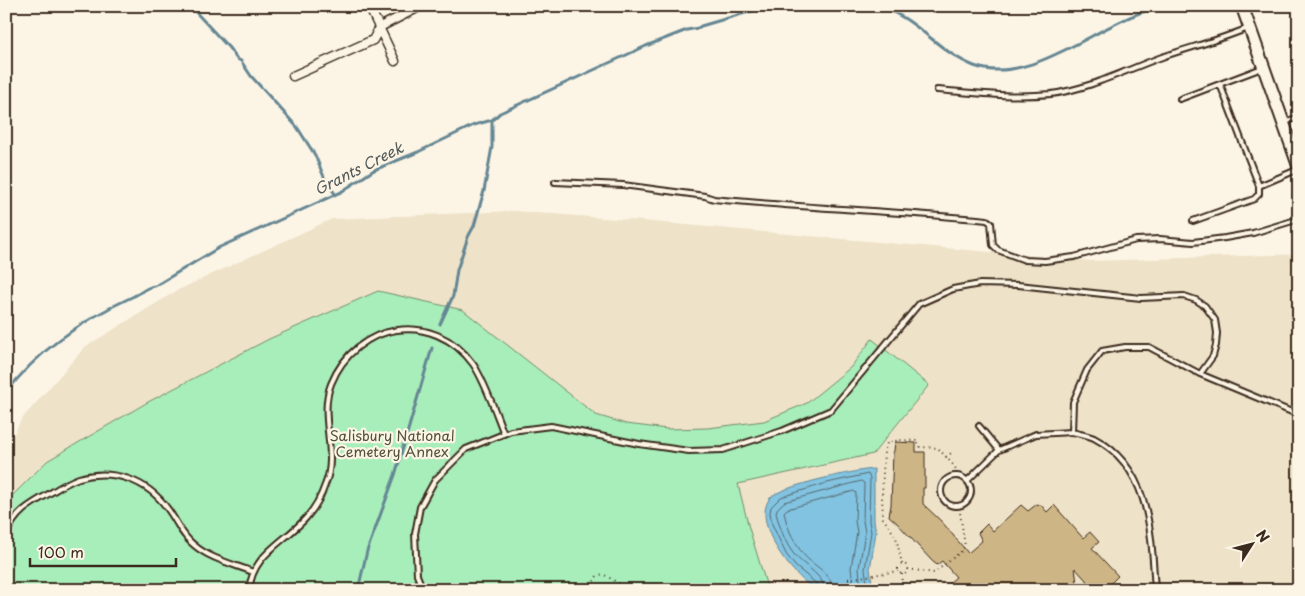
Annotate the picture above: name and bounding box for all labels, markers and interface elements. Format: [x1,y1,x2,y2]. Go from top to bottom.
water label: Grants Creek [310,135,408,200]
park label: Salisbury National Cemetery Annex [329,425,455,462]
north arrow [1228,518,1278,568]
text: N [1251,525,1275,547]
scale bar [30,536,176,568]
text: 100 m [38,540,84,563]

